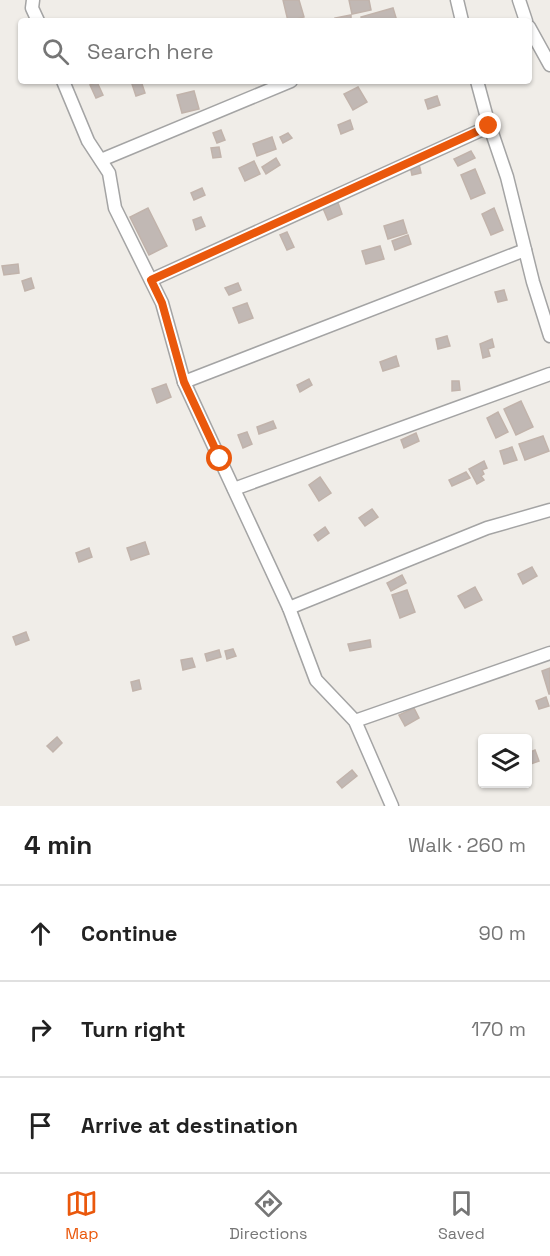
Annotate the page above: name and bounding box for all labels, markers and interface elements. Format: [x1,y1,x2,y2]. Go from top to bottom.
search box [18,18,532,84]
icon: search [39,35,72,68]
text: Search here [87,37,214,65]
route end [475,112,501,138]
route start [206,445,232,471]
map controls [478,734,532,788]
button: layers [478,734,532,788]
text: 4 min [24,828,92,862]
text: Walk · 260 m [408,832,526,858]
icon: ahead [24,917,57,950]
text: Continue [81,919,177,947]
text: 90 m [479,920,526,946]
icon: right [24,1013,57,1046]
text: Turn right [81,1015,186,1043]
text: 170 m [471,1016,526,1042]
icon: arrive [24,1109,57,1142]
text: Arrive at destination [81,1111,298,1139]
tab: Map [65,1187,99,1244]
tab: Directions [229,1187,308,1244]
tab: Saved [438,1187,485,1244]

